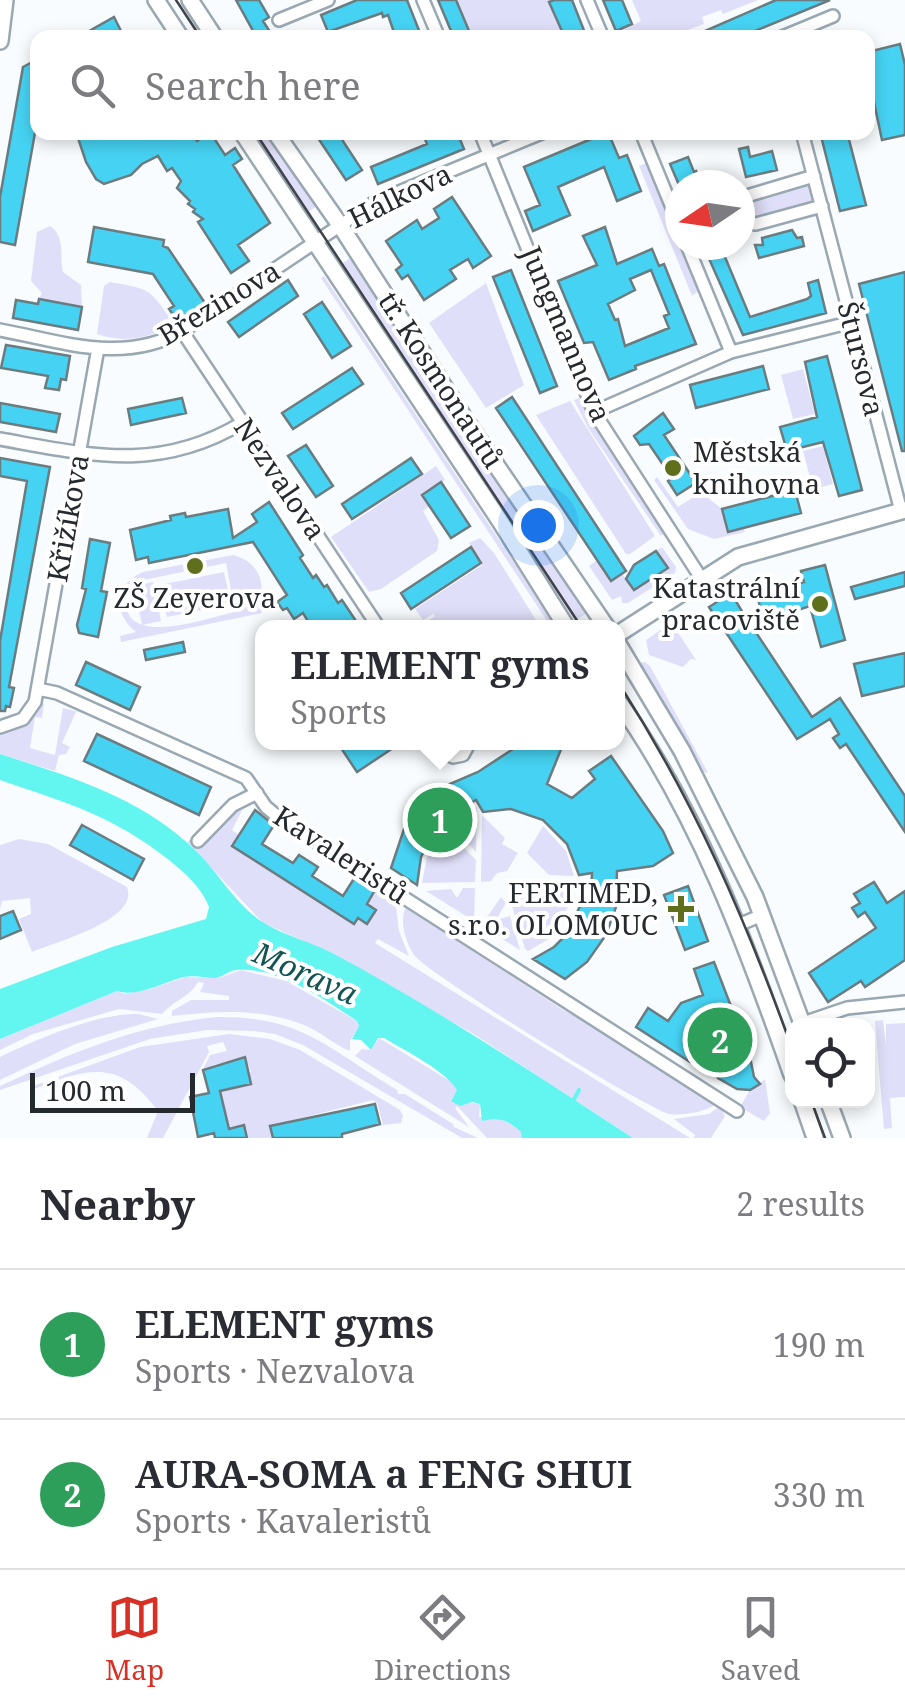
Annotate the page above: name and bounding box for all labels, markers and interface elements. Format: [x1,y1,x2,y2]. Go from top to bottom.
search box [30,30,875,140]
icon: search [65,58,120,113]
text: Search here [145,59,361,111]
street label: Hálkova [342,154,458,236]
north arrow [665,170,755,260]
street label: Jungmannova [512,239,621,427]
street label: Březinova [150,251,287,353]
street label: tř. Kosmonautů [371,284,513,475]
street label: Štursova [829,297,895,420]
street label: Nezvalova [226,410,336,547]
place label: Městská knihovna [693,432,820,502]
street label: Křižíkova [37,451,97,585]
marker: Městská knihovna [662,457,684,479]
your location [513,500,564,551]
marker: ZŠ Zeyerova [184,555,206,577]
place label: Katastrální pracoviště [652,568,800,638]
place label: ZŠ Zeyerova [114,578,276,616]
marker: Katastrální pracoviště [809,593,831,615]
popup [255,620,625,750]
text: ELEMENT gyms [290,638,590,690]
text: Sports [290,690,387,733]
pin: 1 [408,782,472,858]
street label: Kavaleristů [267,796,416,912]
place label: FERTIMED, s.r.o. OLOMOUC [448,873,658,943]
marker: FERTIMED, s.r.o. OLOMOUC [668,896,694,922]
water label: Morava [246,931,365,1014]
pin: 2 [688,1002,752,1078]
map controls [785,1018,875,1108]
button: locate [785,1018,875,1108]
scale bar [30,1068,195,1112]
text: 100 m [45,1071,126,1109]
text: Nearby [40,1175,195,1232]
text: 2 results [736,1182,865,1225]
text: ELEMENT gyms [135,1297,434,1349]
text: 1 [63,1323,82,1366]
text: 190 m [773,1323,865,1366]
text: Sports · Nezvalova [135,1349,415,1392]
text: AURA-SOMA a FENG SHUI [135,1447,632,1499]
text: 2 [63,1473,82,1516]
text: 330 m [773,1473,865,1516]
text: Sports · Kavaleristů [135,1499,431,1542]
tab: Map [105,1590,164,1688]
tab: Directions [374,1590,511,1688]
tab: Saved [721,1590,800,1688]

